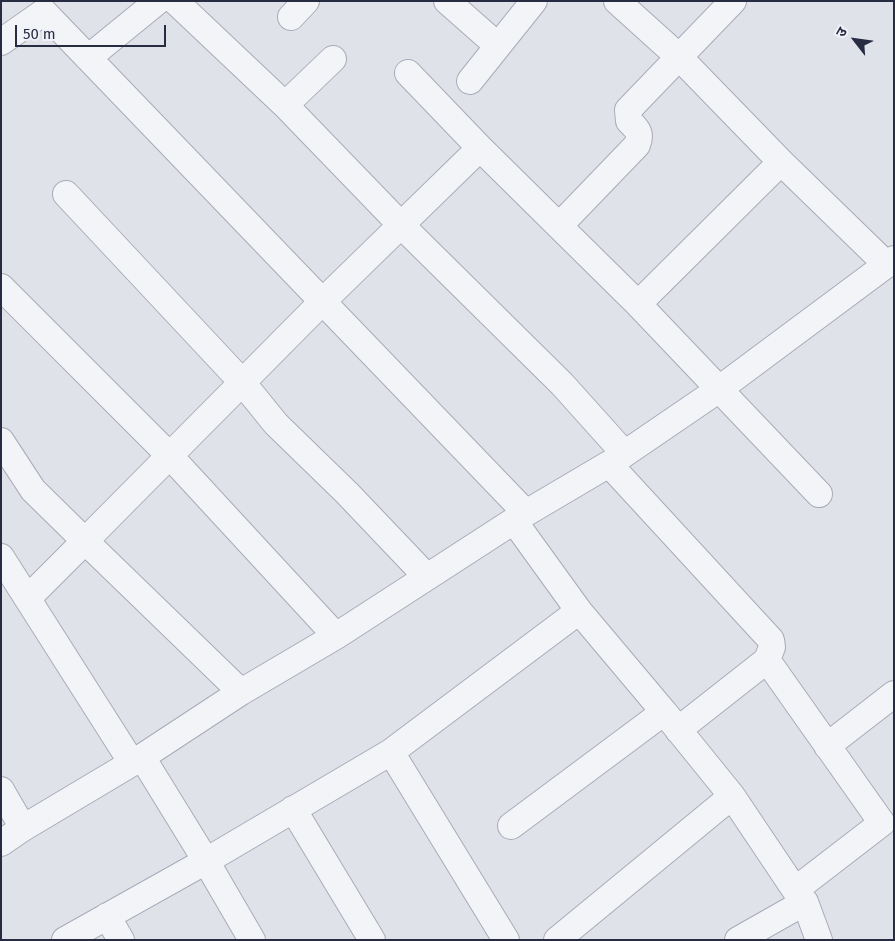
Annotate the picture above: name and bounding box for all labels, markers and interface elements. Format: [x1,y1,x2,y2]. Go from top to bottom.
scale bar [18,15,169,47]
north arrow [830,15,880,65]
text: उ [832,24,851,40]
text: 50 m [23,25,56,43]

